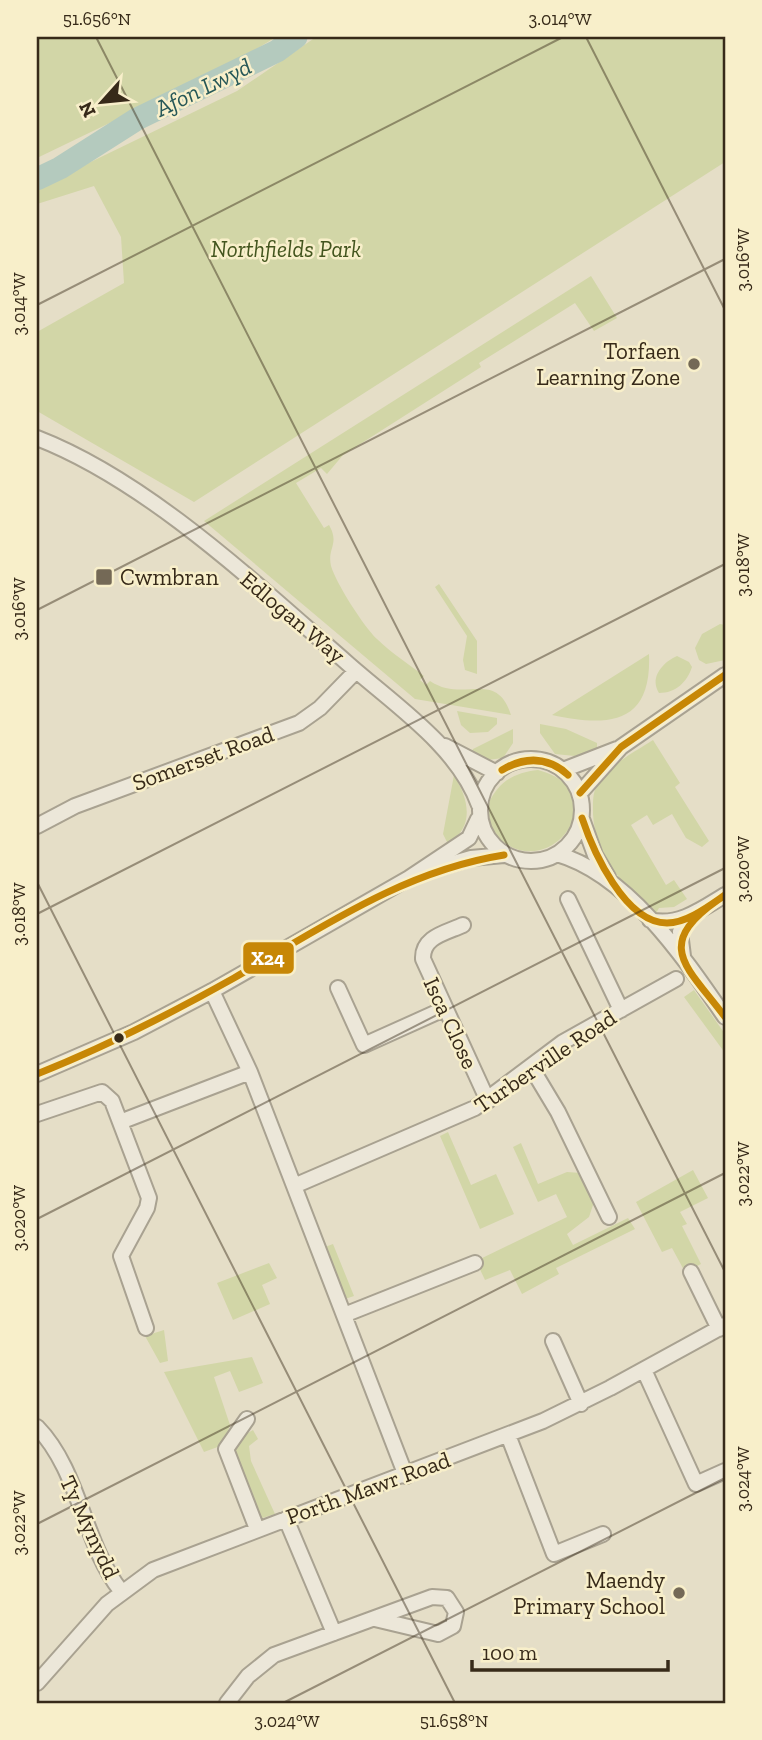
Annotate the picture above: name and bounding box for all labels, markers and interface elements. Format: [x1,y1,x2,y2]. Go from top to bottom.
text: 51.656°N [63,8,131,30]
text: 3.014°W [529,8,592,30]
water label: Afon Lwyd [149,51,256,123]
north arrow [66,66,136,136]
text: N [74,98,101,121]
text: 3.016°W [732,228,754,292]
park label: Northfields Park [211,235,361,263]
text: 3.014°W [8,272,30,335]
place label: Torfaen Learning Zone [536,337,680,391]
marker: Torfaen Learning Zone [686,356,702,372]
text: 3.018°W [732,533,754,597]
place label: Cwmbran [120,563,219,591]
street label: Edlogan Way [235,565,351,669]
marker: Cwmbran [94,567,114,587]
text: 3.016°W [8,577,30,641]
street label: Somerset Road [128,719,278,797]
text: 3.020°W [732,836,754,902]
text: 3.018°W [8,882,30,946]
line badge: X24 [242,941,295,975]
text: X24 [251,947,285,970]
street label: Isca Close [418,973,484,1073]
street label: Turberville Road [469,1003,622,1119]
unlabelled marker [112,1031,126,1045]
text: 3.022°W [732,1141,754,1207]
text: 3.020°W [8,1185,30,1251]
street label: Porth Mawr Road [282,1445,454,1531]
text: 3.024°W [732,1446,754,1512]
street label: Ty Mynydd [54,1471,126,1583]
text: 3.022°W [8,1490,30,1556]
place label: Maendy Primary School [513,1566,665,1620]
marker: Maendy Primary School [671,1585,687,1601]
scale bar [472,1628,668,1672]
text: 100 m [482,1640,537,1665]
text: 3.024°W [254,1710,320,1732]
text: 51.658°N [420,1710,488,1732]

